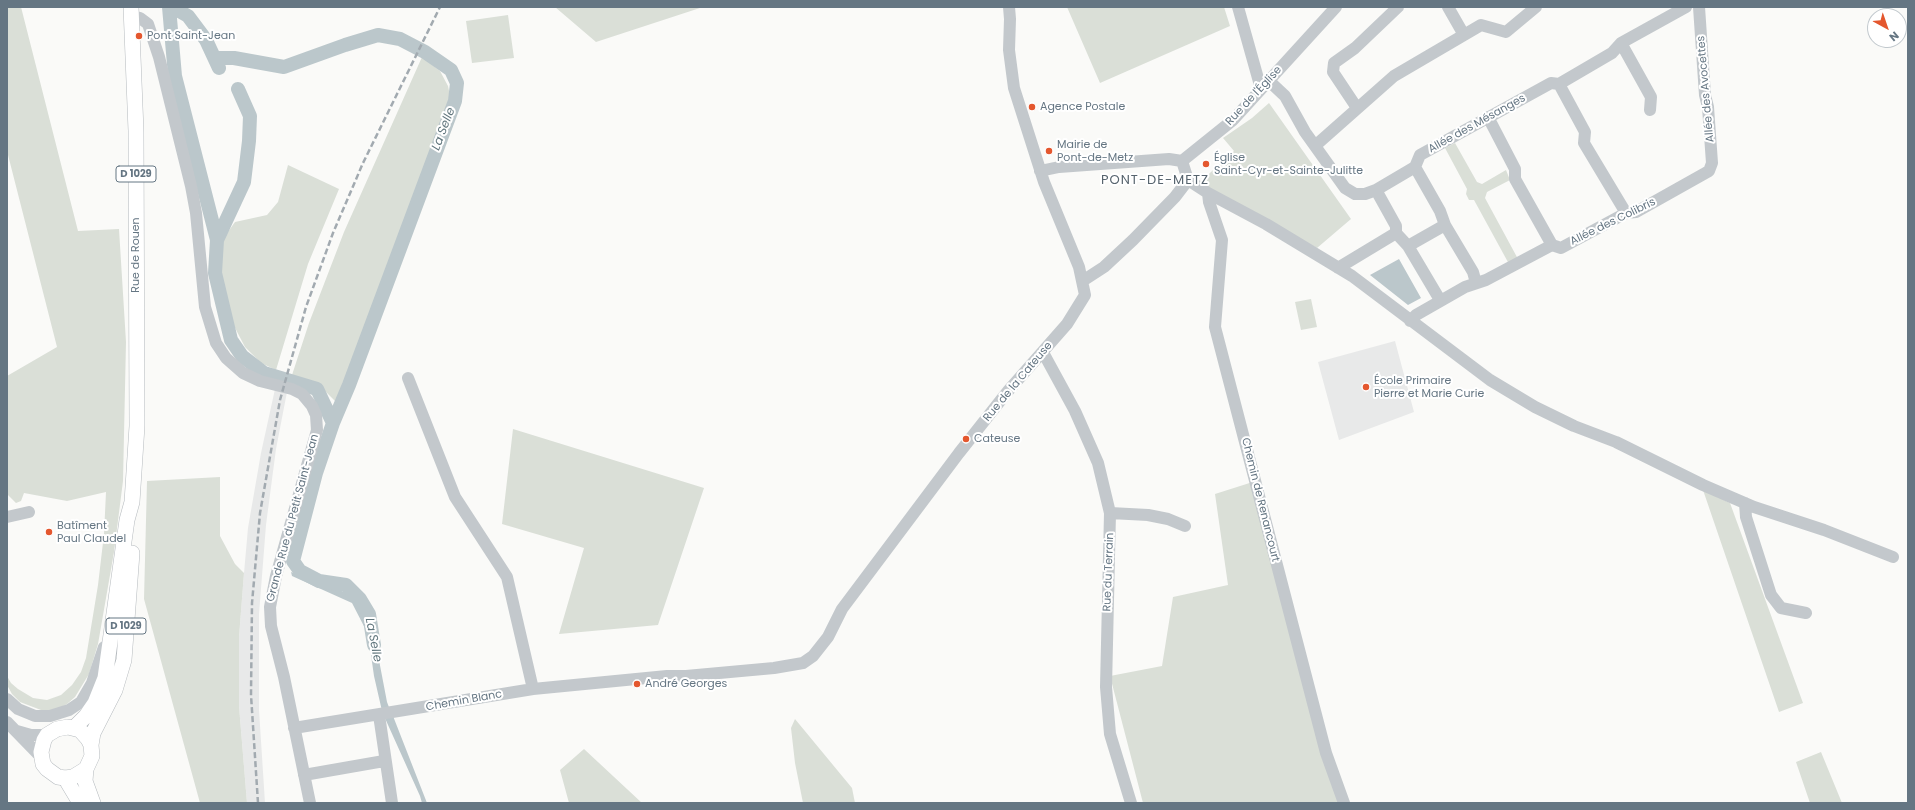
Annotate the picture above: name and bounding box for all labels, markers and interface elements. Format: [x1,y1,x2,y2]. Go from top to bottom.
north arrow [1867,8,1907,48]
text: N [1886,28,1902,45]
place label: Pont Saint-Jean [147,29,235,43]
marker: Pont Saint-Jean [134,31,144,41]
street label: Allée des Avocettes [1695,35,1717,143]
street label: Rue de l'Église [1223,64,1285,128]
street label: Allée des Mésanges [1426,92,1528,156]
place label: Agence Postale [1040,100,1125,114]
marker: Agence Postale [1027,102,1037,112]
water label: La Selle [429,106,459,152]
place label: Mairie de Pont-de-Metz [1057,138,1133,164]
marker: Mairie de Pont-de-Metz [1044,146,1054,156]
place label: Église Saint-Cyr-et-Sainte-Julitte [1214,151,1363,177]
marker: Église Saint-Cyr-et-Sainte-Julitte [1201,159,1211,169]
road number: D 1029 [116,166,156,182]
district label: PONT-DE-METZ [1101,173,1209,189]
street label: Allée des Colibris [1568,196,1658,248]
street label: Rue de Rouen [129,217,143,293]
street label: Rue de la Cateuse [981,339,1055,425]
place label: École Primaire Pierre et Marie Curie [1374,374,1484,400]
marker: École Primaire Pierre et Marie Curie [1361,382,1371,392]
place label: Cateuse [974,432,1020,446]
street label: Grande Rue du Petit Saint-Jean [264,433,322,603]
marker: Cateuse [961,434,971,444]
street label: Chemin de Renancourt [1238,437,1282,563]
place label: Batîment Paul Claudel [57,519,126,545]
marker: Batîment Paul Claudel [44,527,54,537]
street label: Rue du Terrain [1101,532,1117,612]
water label: La Selle [362,617,384,663]
road number: D 1029 [106,618,146,634]
place label: André Georges [645,677,727,691]
marker: André Georges [632,679,642,689]
street label: Chemin Blanc [425,688,503,714]

